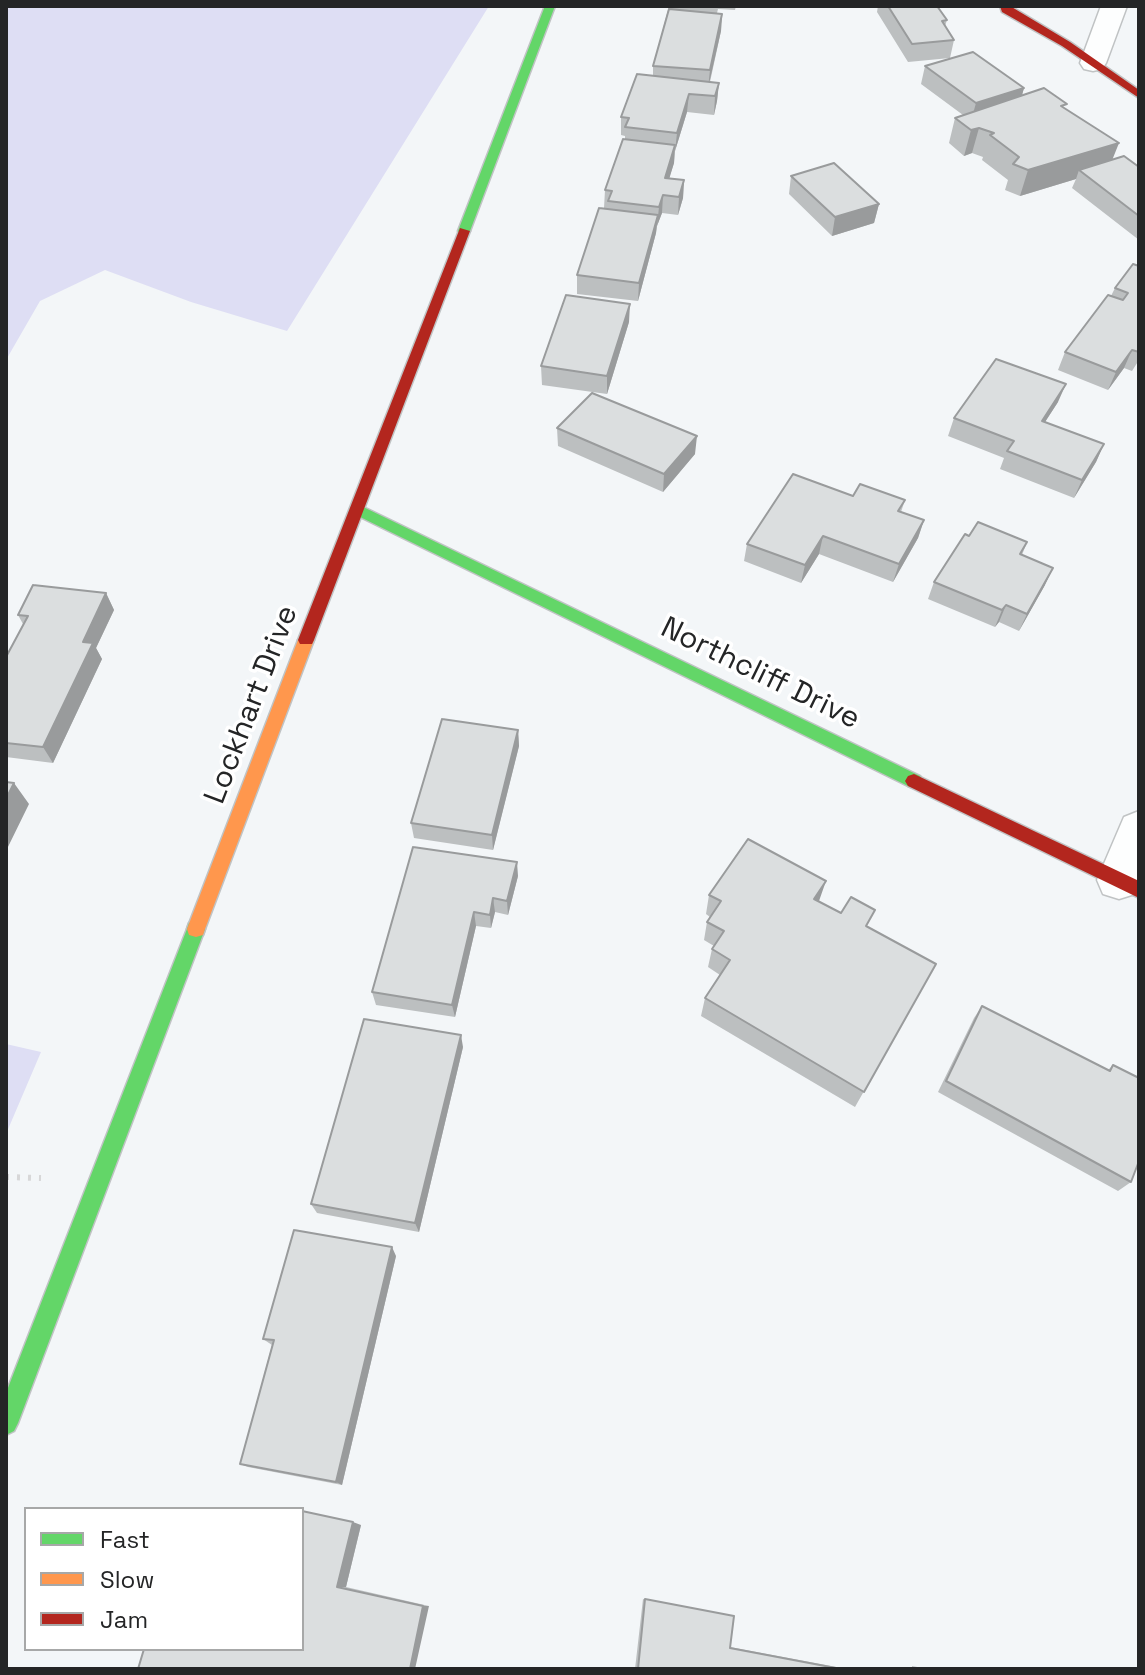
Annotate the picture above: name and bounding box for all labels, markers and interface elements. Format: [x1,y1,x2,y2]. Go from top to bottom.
street label: Lockhart Drive [198,601,306,809]
street label: Northcliff Drive [655,610,865,738]
legend [24,1507,304,1651]
text: Fast [100,1524,150,1555]
text: Slow [100,1564,154,1595]
text: Jam [100,1604,148,1635]

